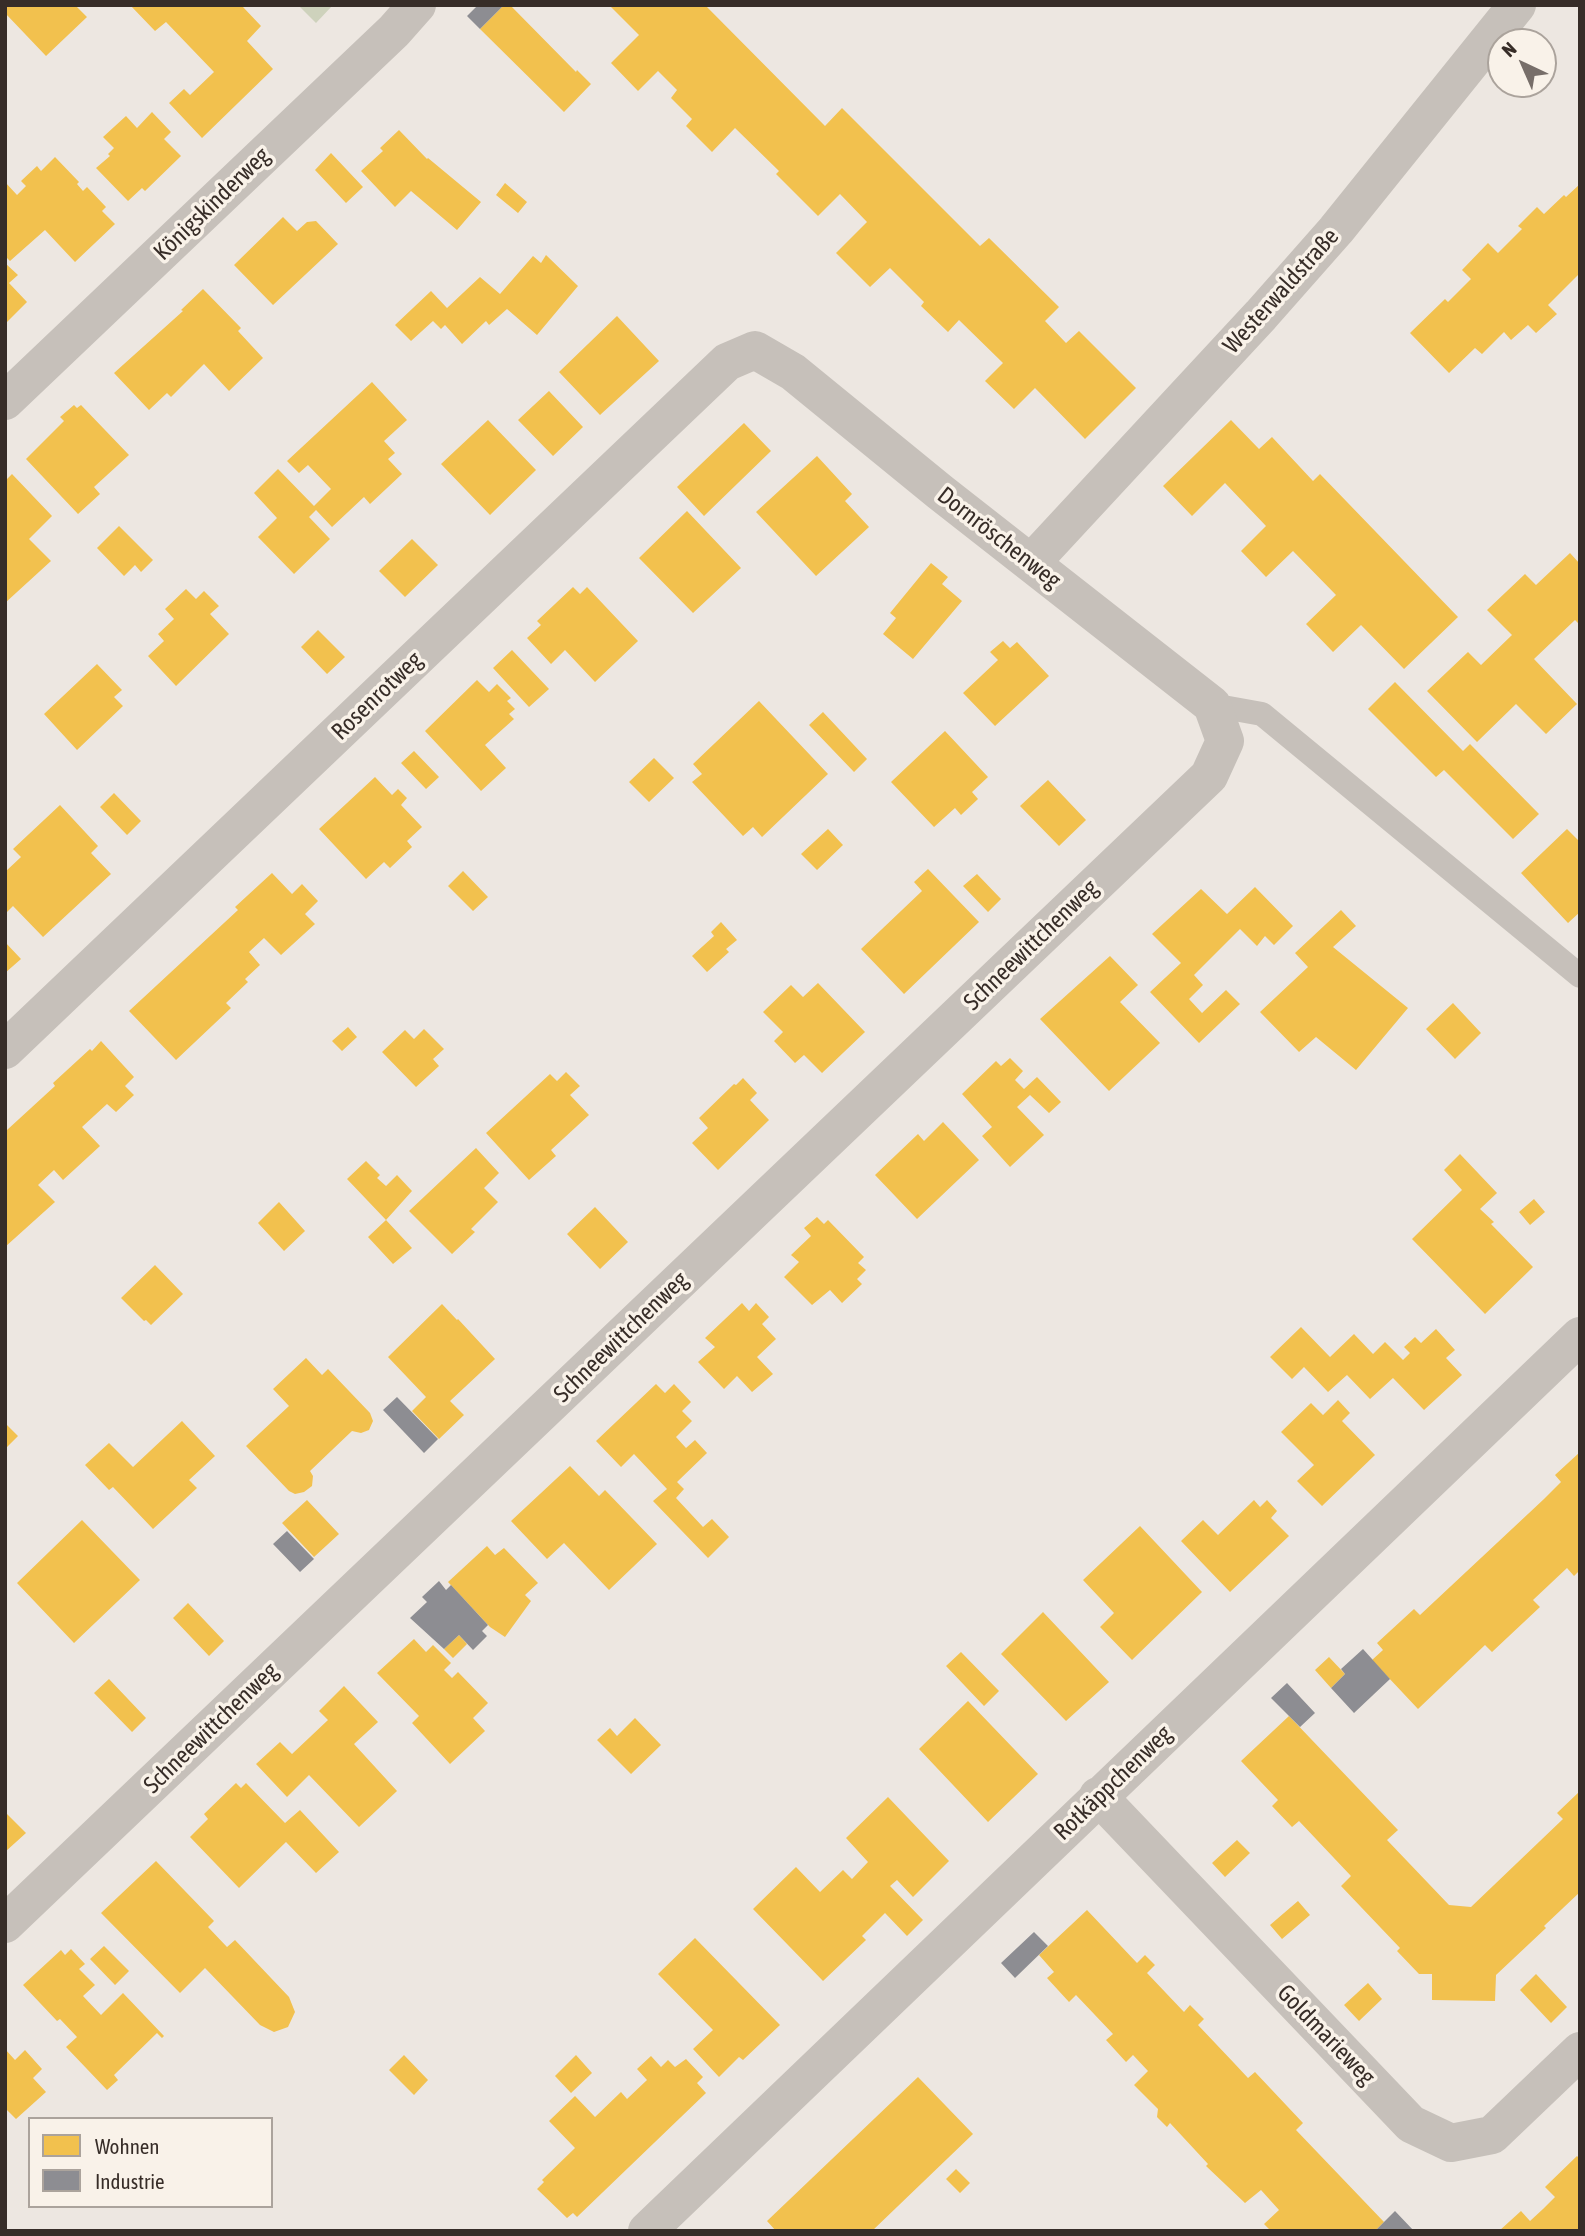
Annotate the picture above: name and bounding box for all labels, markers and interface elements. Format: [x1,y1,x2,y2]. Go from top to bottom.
north arrow [1487,28,1557,98]
text: N [1497,38,1520,61]
street label: Königskinderweg [148,141,276,267]
street label: Westerwaldstraße [1217,222,1345,360]
street label: Dornröschenweg [932,481,1066,595]
street label: Rosenrotweg [326,646,428,746]
street label: Schneewittchenweg [958,874,1104,1016]
street label: Schneewittchenweg [548,1266,694,1408]
street label: Schneewittchenweg [138,1657,284,1799]
street label: Rotkäppchenweg [1048,1719,1178,1847]
street label: Goldmarieweg [1271,1979,1381,2091]
legend [28,2117,273,2208]
text: Wohnen [95,2134,160,2158]
text: Industrie [95,2169,165,2193]

